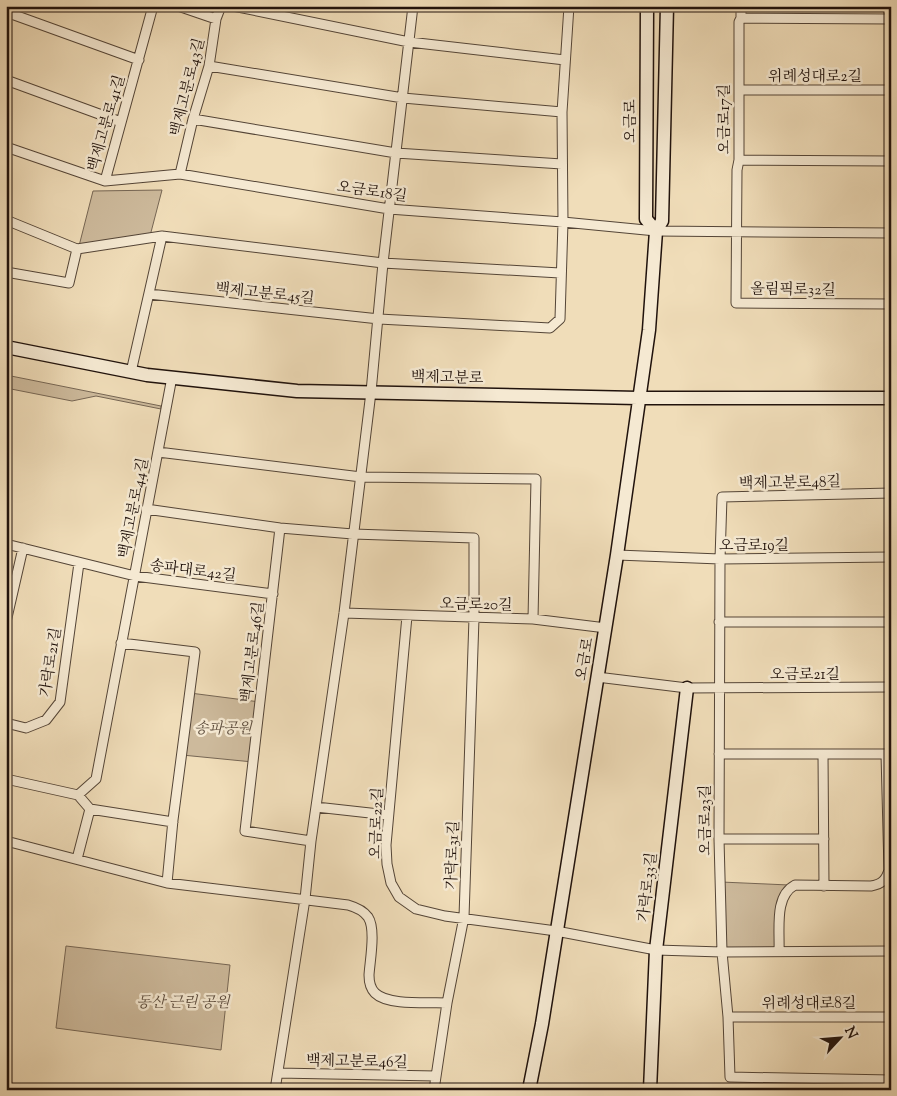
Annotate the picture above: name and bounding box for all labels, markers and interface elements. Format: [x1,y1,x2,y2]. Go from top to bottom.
street label: 백제고분로43길 [166,36,211,139]
street label: 위례성대로2길 [768,67,862,88]
street label: 백제고분로41길 [84,73,131,174]
street label: 오금로17길 [715,84,736,154]
street label: 오금로 [621,99,642,143]
street label: 오금로18길 [335,177,408,208]
street label: 백제고분로45길 [214,279,315,310]
street label: 올림픽로32길 [750,279,836,302]
street label: 백제고분로 [411,367,484,390]
street label: 백제고분로44길 [114,456,155,560]
street label: 백제고분로48길 [739,472,841,495]
street label: 오금로19길 [719,536,789,557]
street label: 송파대로42길 [148,556,237,587]
street label: 오금로20길 [439,594,513,617]
street label: 백제고분로46길 [237,600,270,704]
street label: 가락로21길 [36,626,67,698]
street label: 오금로 [571,636,600,682]
street label: 오금로21길 [770,665,840,686]
park label: 송파공원 [194,719,253,740]
street label: 오금로23길 [696,784,717,856]
street label: 오금로22길 [366,787,389,859]
street label: 가락로31길 [442,820,465,890]
street label: 가락로33길 [634,851,663,923]
park label: 동산 근린 공원 [136,993,231,1014]
street label: 위례성대로8길 [762,994,856,1015]
north arrow [814,1014,864,1064]
text: N [838,1024,861,1043]
street label: 백제고분로46길 [306,1051,408,1074]

